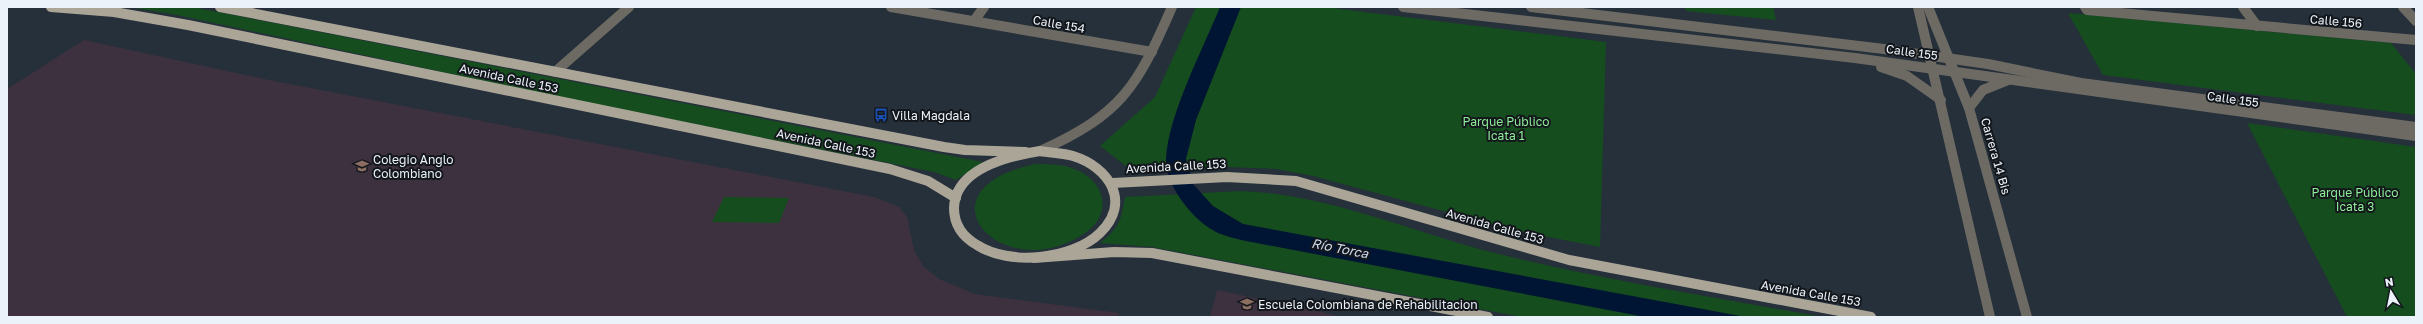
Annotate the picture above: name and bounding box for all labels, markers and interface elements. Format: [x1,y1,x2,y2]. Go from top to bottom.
street label: Calle 156 [2309,11,2363,31]
street label: Calle 154 [1032,12,1086,36]
street label: Calle 155 [1885,41,1939,63]
street label: Avenida Calle 153 [458,60,560,96]
street label: Calle 155 [2206,88,2260,110]
bus stop icon: Villa Magdala [873,107,889,123]
place label: Villa Magdala [892,108,970,123]
park label: Parque Público Icata 1 [1463,114,1549,143]
street label: Carrera 14 Bis [1978,116,2014,196]
street label: Avenida Calle 153 [775,125,877,161]
place label: Colegio Anglo Colombiano [373,152,454,181]
street label: Avenida Calle 153 [1125,156,1227,176]
school or university icon: Colegio Anglo Colombiano [354,158,370,174]
park label: Parque Público Icata 3 [2312,185,2398,214]
street label: Avenida Calle 153 [1444,205,1546,247]
water label: Río Torca [1310,235,1370,261]
north arrow [2371,272,2411,312]
text: N [2384,275,2394,289]
street label: Avenida Calle 153 [1760,277,1862,309]
school or university icon: Escuela Colombiana de Rehabilitacion [1239,296,1255,312]
place label: Escuela Colombiana de Rehabilitacion [1258,297,1478,312]

